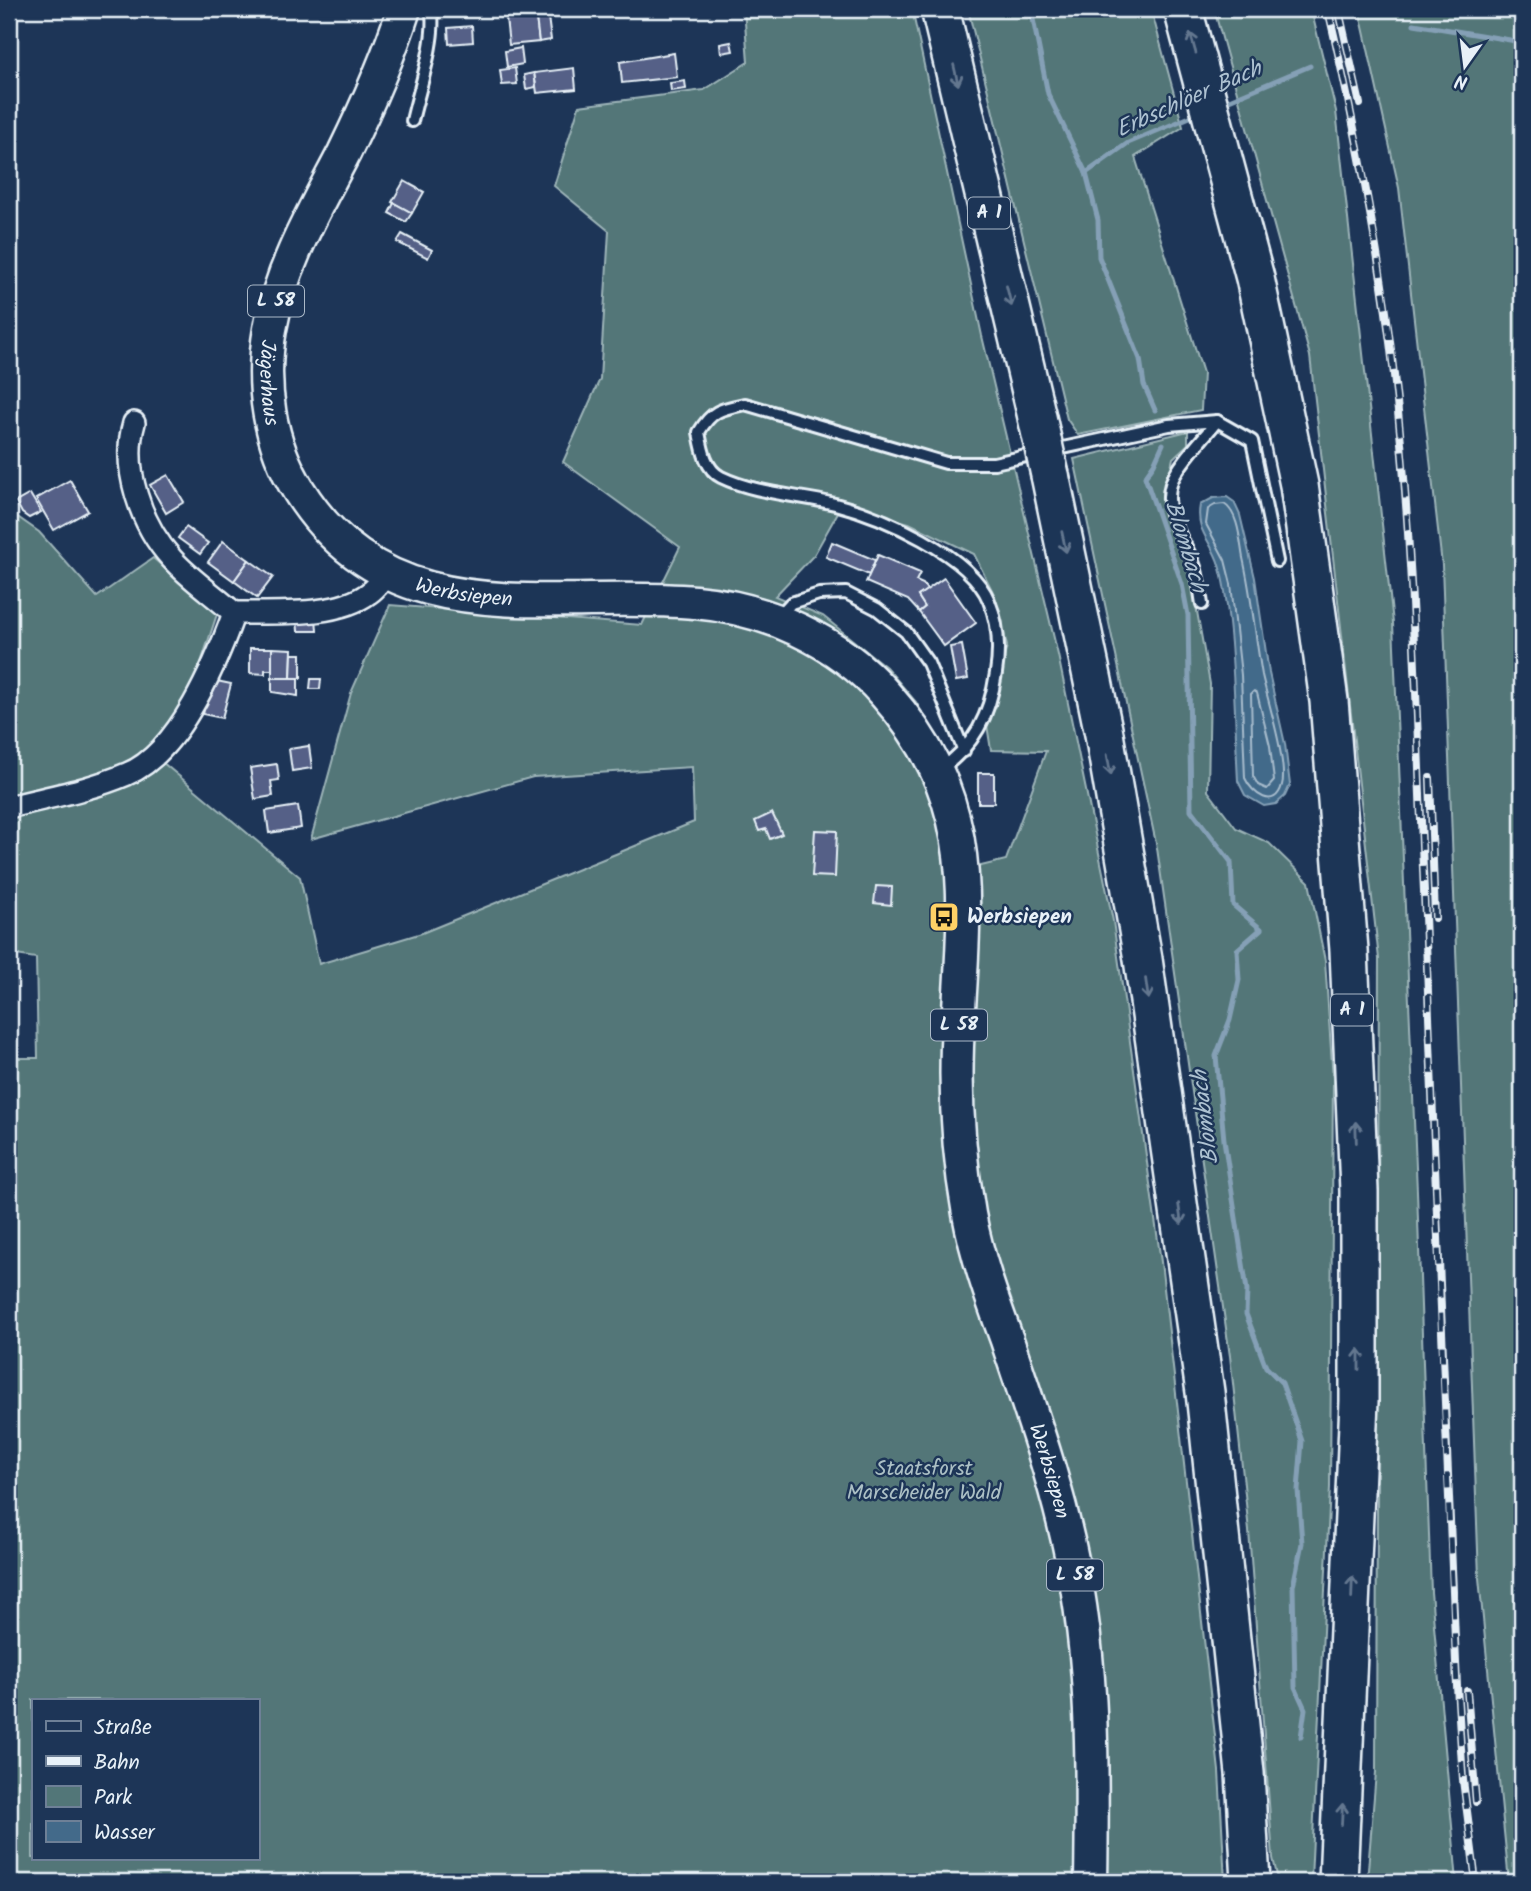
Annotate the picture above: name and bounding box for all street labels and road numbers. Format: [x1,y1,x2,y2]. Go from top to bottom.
road number: A 1 [968,197,1010,228]
road number: L 58 [248,286,304,316]
street label: Jägerhaus [250,338,288,429]
street label: Werbsiepen [411,569,513,616]
road number: A 1 [1331,994,1373,1026]
road number: L 58 [931,1009,987,1040]
street label: Werbsiepen [1019,1419,1079,1522]
road number: L 58 [1047,1560,1103,1590]

